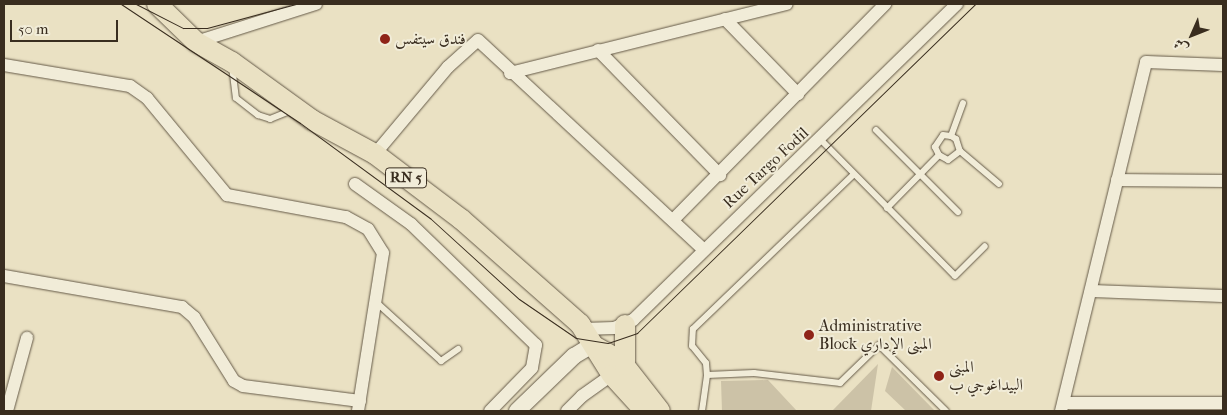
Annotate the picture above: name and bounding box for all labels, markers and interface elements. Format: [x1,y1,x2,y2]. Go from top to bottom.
scale bar [12,10,120,42]
north arrow [1167,10,1217,60]
text: 50 m [18,20,48,38]
place label: فندق سيتفس [395,29,466,49]
marker: فندق سيتفس [379,33,391,45]
text: ش [1170,35,1192,57]
street label: Rue Targo Fodil [719,124,813,212]
road number: RN 5 [385,166,427,190]
place label: Administrative Block المبنى الإداري [819,316,932,354]
marker: Administrative Block المبنى الإداري [803,329,815,341]
place label: المبنى البيداغوجي ب [949,357,1023,395]
marker: المبنى البيداغوجي ب [933,370,945,382]

